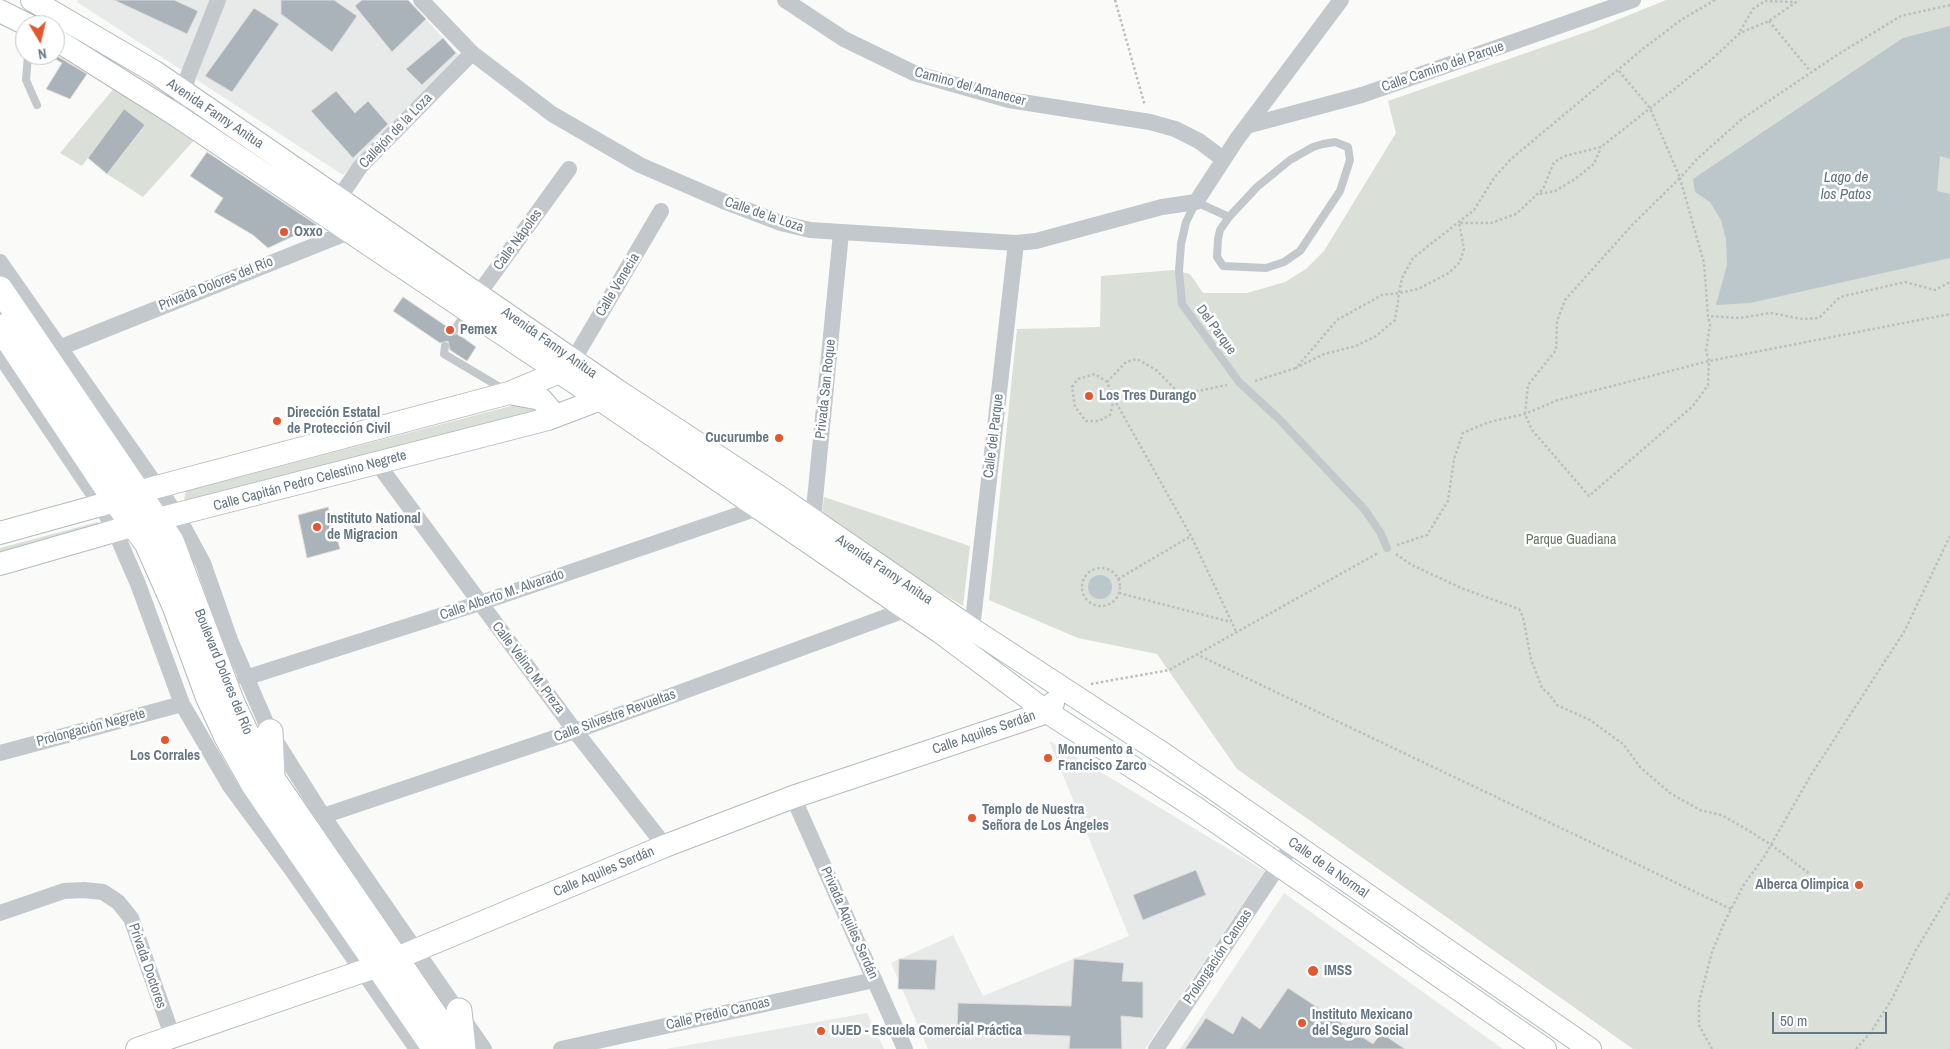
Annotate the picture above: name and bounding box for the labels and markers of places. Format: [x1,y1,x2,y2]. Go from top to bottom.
place label: Oxxo [294,224,323,240]
marker: Oxxo [278,226,290,238]
place label: Pemex [460,322,497,338]
marker: Pemex [444,324,456,336]
place label: Los Tres Durango [1099,388,1197,404]
marker: Los Tres Durango [1083,390,1095,402]
place label: Dirección Estatal de Protección Civil [287,405,390,438]
marker: Dirección Estatal de Protección Civil [271,415,283,427]
place label: Cucurumbe [705,430,769,446]
marker: Cucurumbe [773,432,785,444]
place label: Instituto National de Migracion [327,511,421,544]
marker: Instituto National de Migracion [311,521,323,533]
marker: Los Corrales [159,734,171,746]
place label: Monumento a Francisco Zarco [1058,742,1147,774]
place label: Los Corrales [130,748,200,764]
marker: Monumento a Francisco Zarco [1042,752,1054,764]
place label: Templo de Nuestra Señora de Los Ángeles [982,802,1109,834]
marker: Templo de Nuestra Señora de Los Ángeles [966,812,978,824]
place label: Alberca Olimpica [1755,877,1849,893]
marker: Alberca Olimpica [1853,879,1865,891]
place label: IMSS [1324,963,1352,979]
marker: IMSS [1306,964,1320,978]
place label: Instituto Mexicano del Seguro Social [1312,1007,1413,1040]
marker: Instituto Mexicano del Seguro Social [1296,1017,1308,1029]
place label: UJED - Escuela Comercial Práctica [831,1023,1022,1039]
marker: UJED - Escuela Comercial Práctica [815,1025,827,1037]

